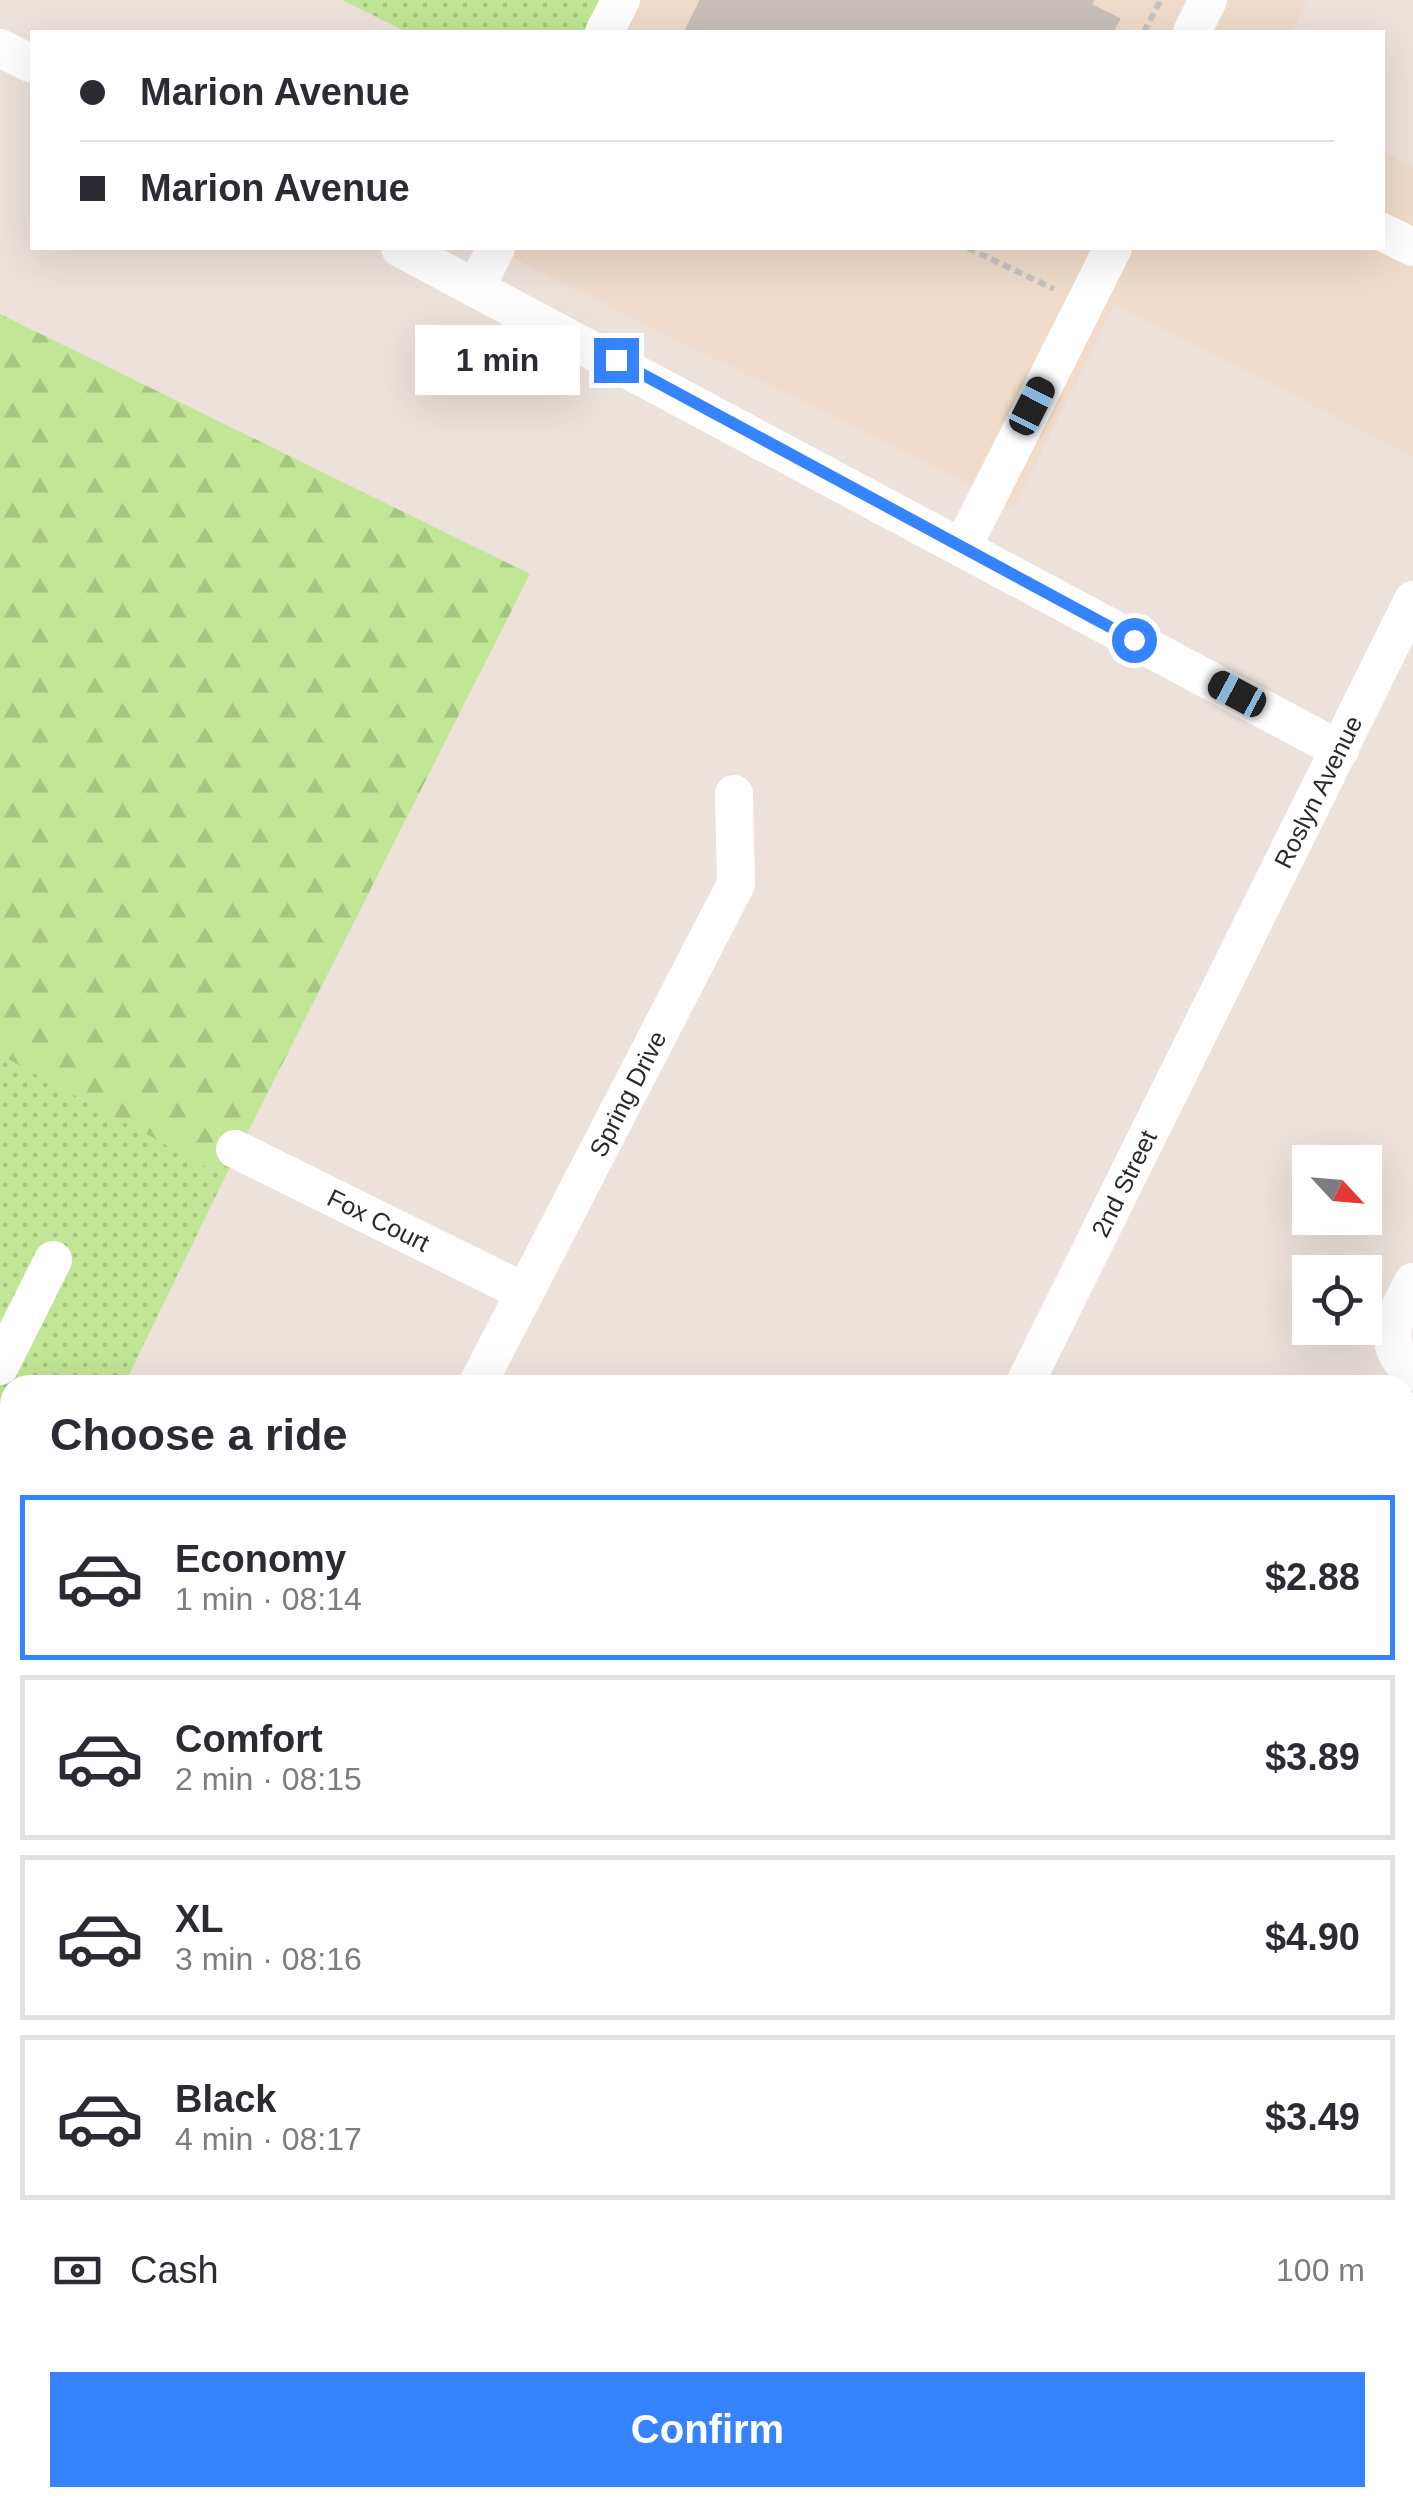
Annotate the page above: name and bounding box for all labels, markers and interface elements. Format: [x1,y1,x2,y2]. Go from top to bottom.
text: Marion Avenue [140,71,410,113]
text: Marion Avenue [140,167,410,209]
callout: 1 min [416,325,581,395]
route end [594,338,639,383]
text: 1 min [456,342,539,378]
car [1005,372,1059,440]
route start [1112,618,1157,663]
car [1203,667,1271,721]
street label: Roslyn Avenue [1268,711,1367,873]
street label: Spring Drive [584,1026,672,1161]
street label: 2nd Street [1086,1125,1162,1241]
north arrow [1292,1145,1382,1235]
map controls [1292,1145,1382,1345]
street label: Fox Court [323,1183,434,1257]
button: locate [1292,1255,1382,1345]
text: Choose a ride [50,1409,348,1460]
icon: car [55,1533,145,1623]
text: Economy [175,1538,346,1580]
text: $2.88 [1265,1556,1360,1598]
text: 1 min · 08:14 [175,1581,362,1617]
icon: car [55,1713,145,1803]
text: Comfort [175,1718,323,1760]
text: $3.89 [1265,1736,1360,1778]
text: 2 min · 08:15 [175,1761,362,1797]
icon: car [55,1893,145,1983]
text: XL [175,1898,224,1940]
text: $4.90 [1265,1916,1360,1958]
text: 3 min · 08:16 [175,1941,362,1977]
icon: car [55,2073,145,2163]
text: Black [175,2078,276,2120]
text: $3.49 [1265,2096,1360,2138]
text: 4 min · 08:17 [175,2121,362,2157]
icon: cash [50,2243,105,2298]
text: Cash [130,2249,219,2291]
text: 100 m [1276,2252,1365,2288]
button: Confirm [50,2372,1365,2487]

